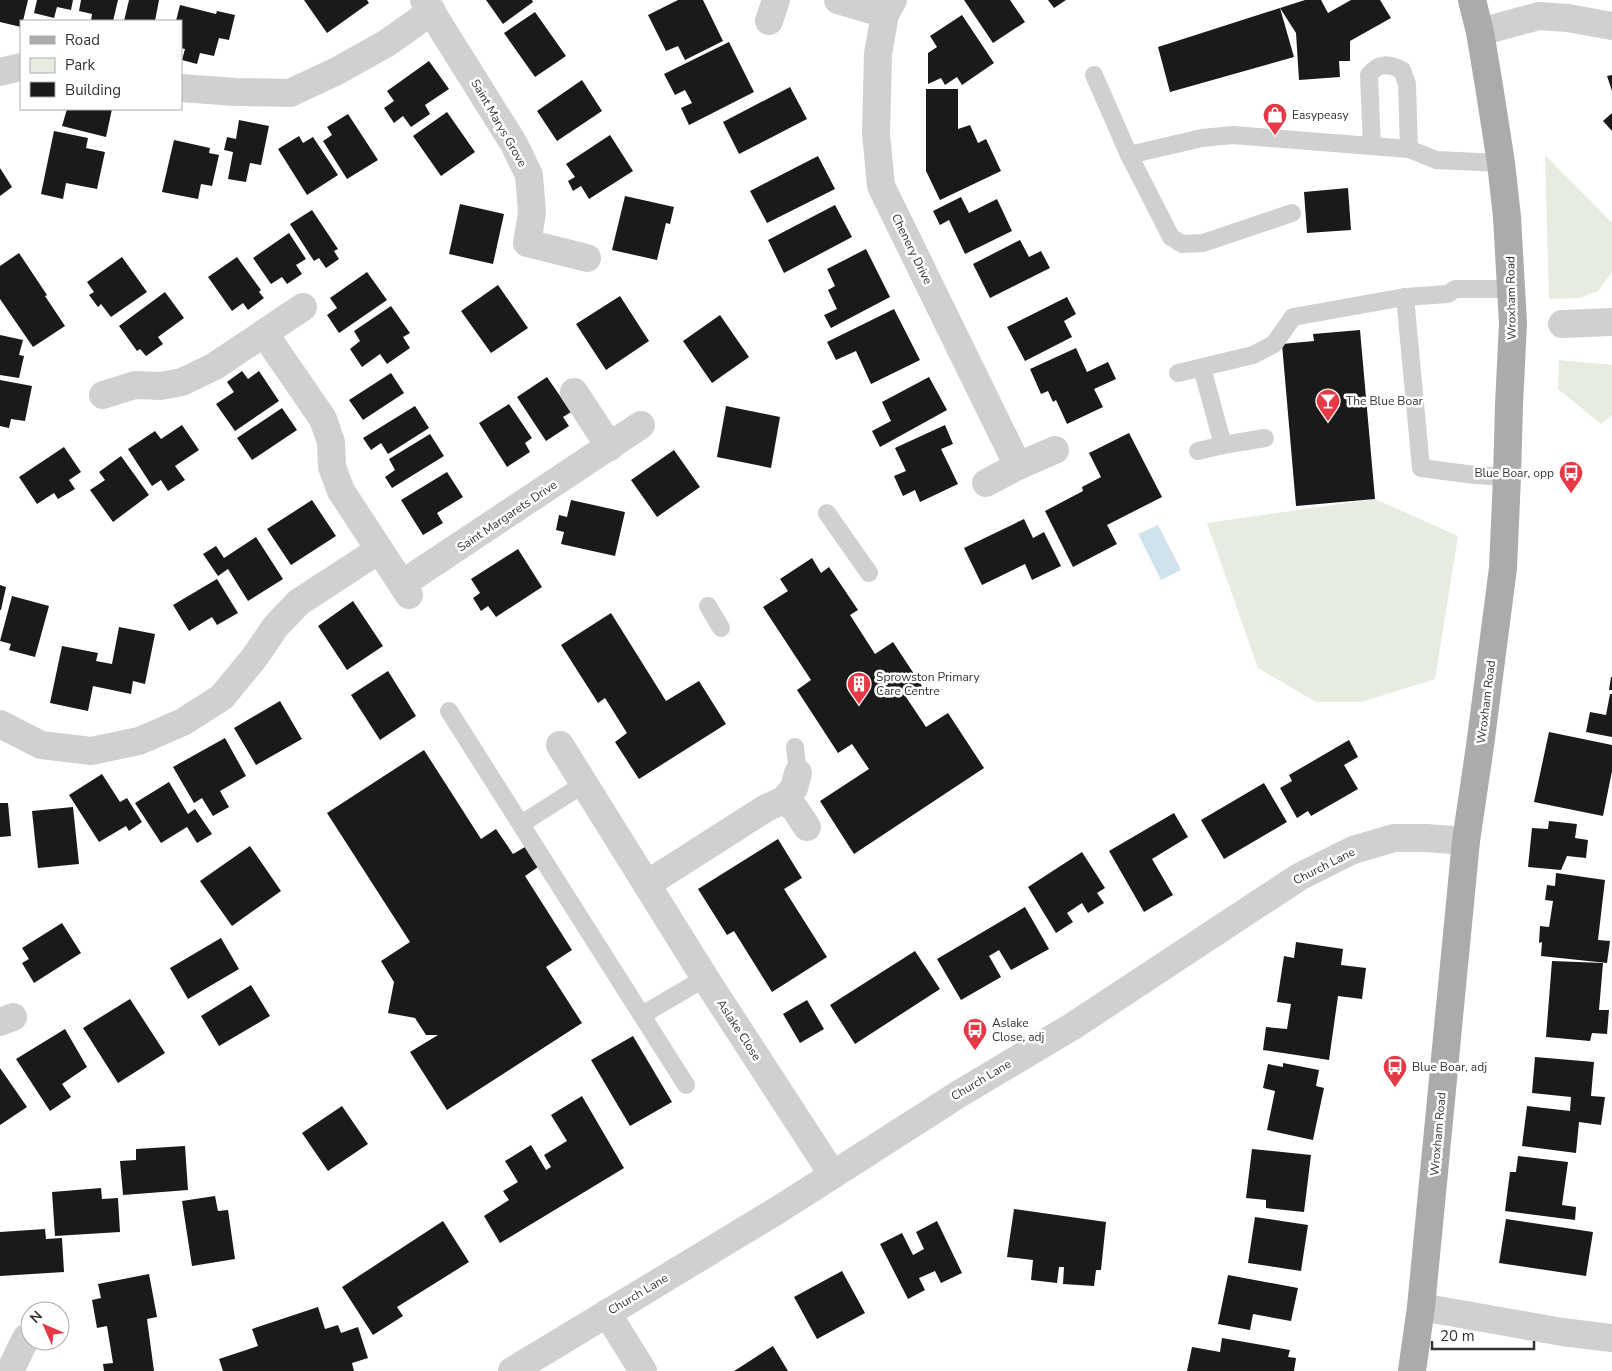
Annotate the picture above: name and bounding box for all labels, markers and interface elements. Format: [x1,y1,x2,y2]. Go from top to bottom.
legend [20,20,182,110]
text: Road [65,30,100,50]
text: Park [65,55,95,75]
street label: Saint Marys Grove [467,76,531,170]
text: Building [65,80,121,100]
shop icon: Easypeasy [1262,102,1288,136]
place label: Easypeasy [1292,107,1349,123]
street label: Chenery Drive [888,211,936,287]
street label: Wroxham Road [1502,256,1520,340]
bar icon: The Blue Boar [1315,388,1341,422]
place label: The Blue Boar [1346,393,1424,409]
bus stop icon: Blue Boar, opp [1558,460,1584,494]
place label: Blue Boar, opp [1474,465,1554,481]
street label: Saint Margarets Drive [454,477,560,555]
street label: Wroxham Road [1473,659,1499,745]
place label: Sprowston Primary Care Centre [876,669,980,699]
building icon: Sprowston Primary Care Centre [846,671,872,705]
street label: Church Lane [1290,844,1358,888]
street label: Aslake Close [713,996,765,1064]
place label: Aslake Close, adj [992,1015,1045,1045]
bus stop icon: Aslake Close, adj [962,1017,988,1051]
bus stop icon: Blue Boar, adj [1382,1054,1408,1088]
street label: Church Lane [948,1056,1014,1104]
place label: Blue Boar, adj [1412,1059,1487,1075]
street label: Wroxham Road [1426,1091,1450,1177]
street label: Church Lane [605,1270,671,1318]
north arrow [20,1301,70,1351]
text: N [26,1307,47,1328]
scale bar [1432,1318,1534,1350]
text: 20 m [1440,1326,1475,1346]

